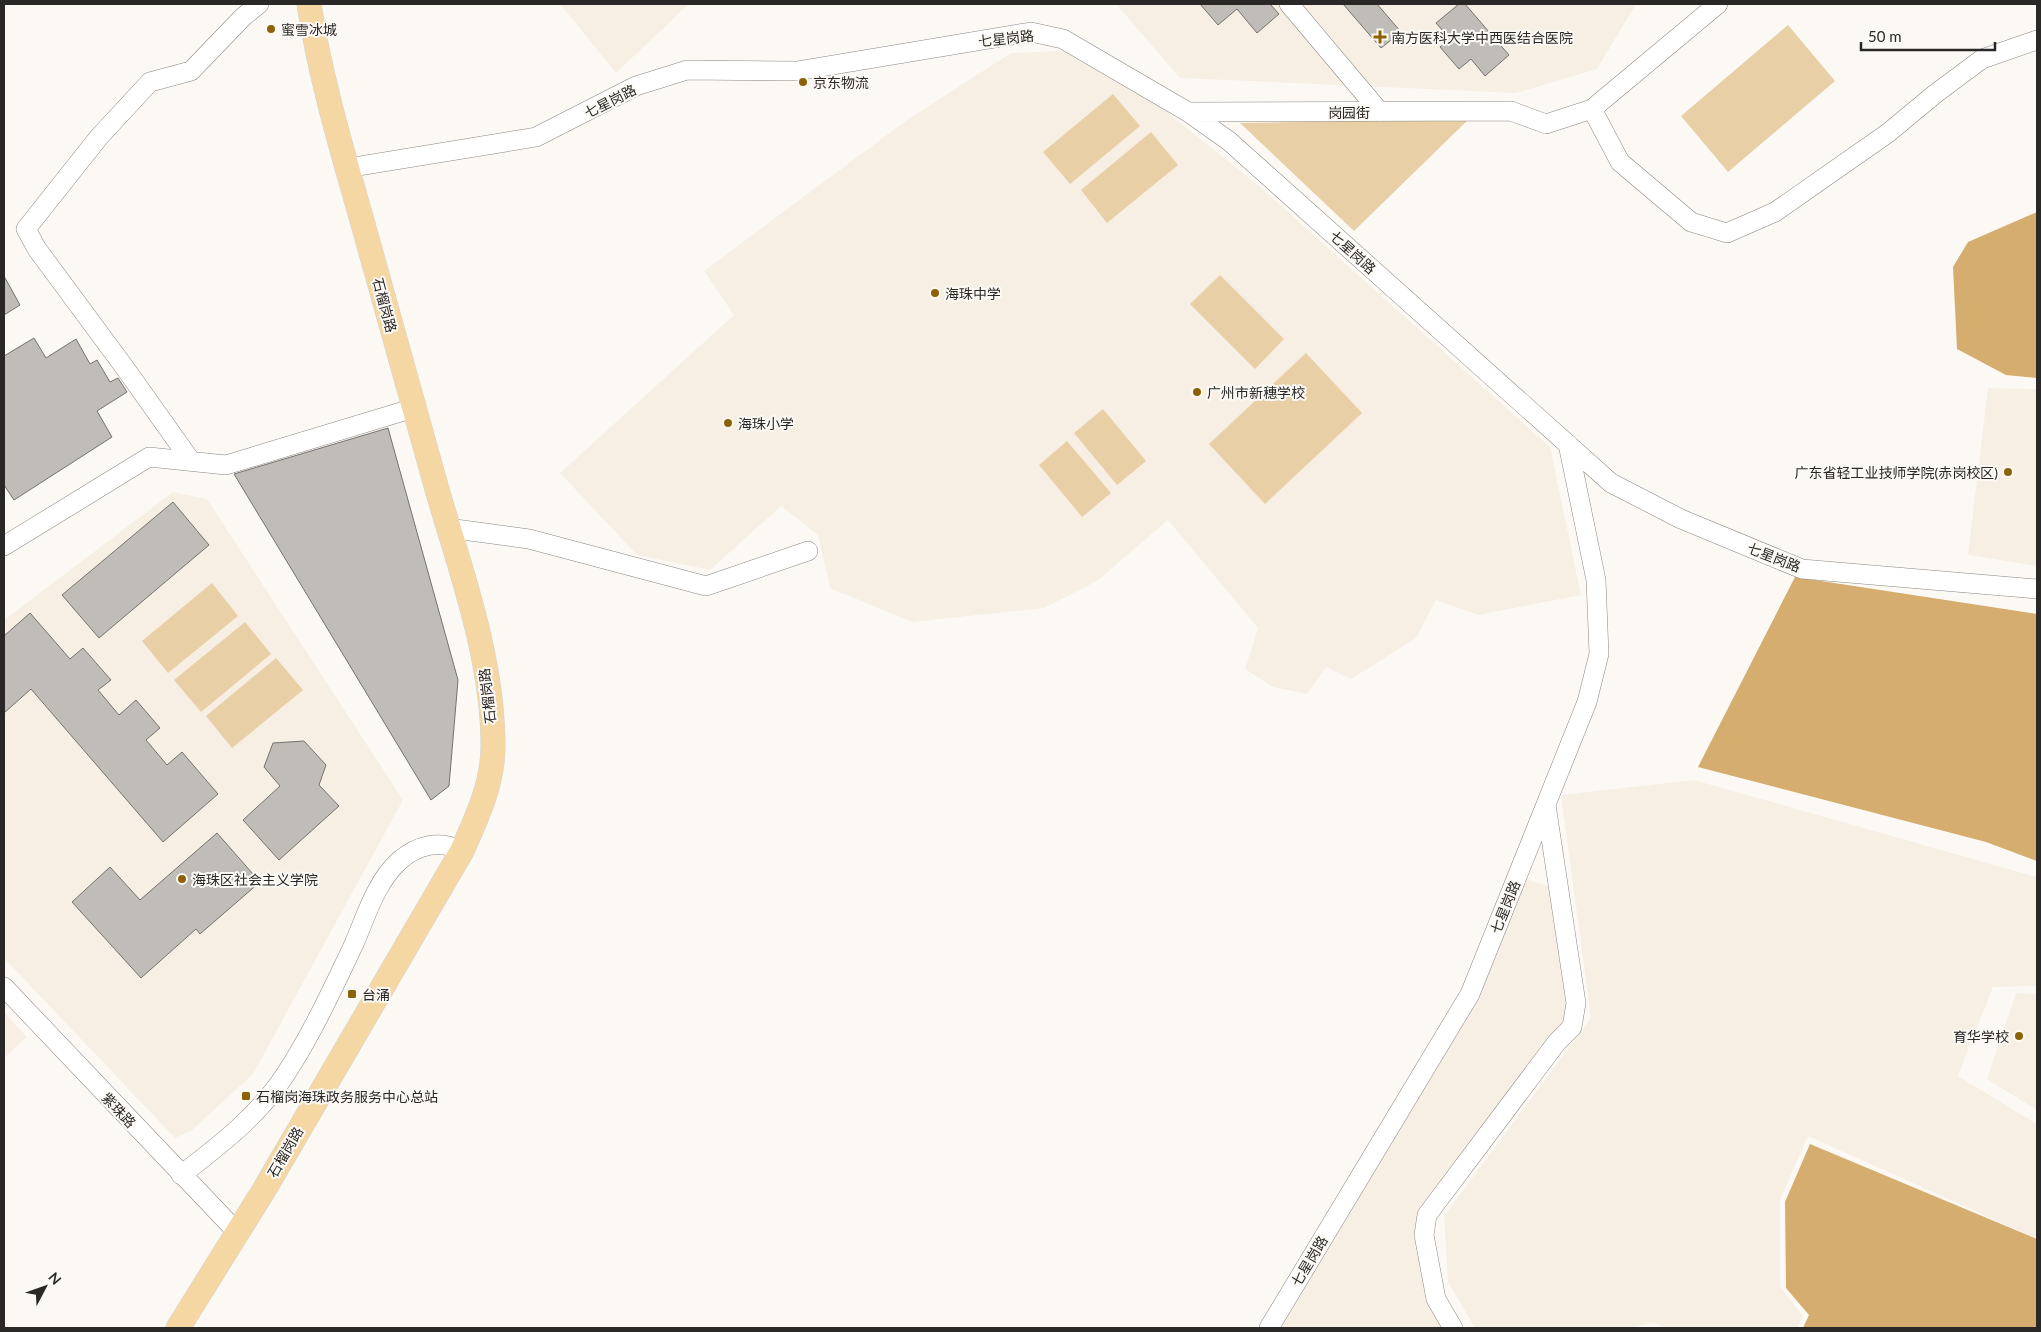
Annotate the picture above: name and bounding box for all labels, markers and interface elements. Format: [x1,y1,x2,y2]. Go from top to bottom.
scale bar [1861,20,1995,52]
place label: 蜜雪冰城 [281,21,337,38]
marker: 蜜雪冰城 [265,23,277,35]
street label: 七星岗路 [977,27,1035,49]
text: 50 m [1868,27,1902,45]
place label: 南方医科大学中西医结合医院 [1391,29,1573,46]
marker: 南方医科大学中西医结合医院 [1373,30,1387,44]
place label: 京东物流 [813,74,869,91]
marker: 京东物流 [797,76,809,88]
street label: 七星岗路 [581,81,639,121]
street label: 岗园街 [1328,104,1370,121]
street label: 七星岗路 [1327,227,1379,277]
street label: 石榴岗路 [370,276,400,334]
place label: 海珠中学 [945,285,1001,302]
marker: 海珠中学 [929,287,941,299]
place label: 广州市新穗学校 [1207,384,1305,401]
marker: 广州市新穗学校 [1191,386,1203,398]
place label: 海珠小学 [738,415,794,432]
marker: 海珠小学 [722,417,734,429]
place label: 广东省轻工业技师学院(赤岗校区) [1795,464,1998,481]
marker: 广东省轻工业技师学院(赤岗校区) [2002,466,2014,478]
street label: 七星岗路 [1745,539,1803,575]
street label: 石榴岗路 [475,667,499,725]
place label: 海珠区社会主义学院 [192,871,318,888]
marker: 海珠区社会主义学院 [176,873,188,885]
street label: 七星岗路 [1487,878,1523,936]
place label: 台涌 [362,986,390,1003]
marker: 台涌 [346,988,358,1000]
place label: 育华学校 [1953,1028,2009,1045]
marker: 育华学校 [2013,1030,2025,1042]
place label: 石榴岗海珠政务服务中心总站 [256,1088,438,1105]
street label: 紫珠路 [98,1089,140,1131]
marker: 石榴岗海珠政务服务中心总站 [240,1090,252,1102]
street label: 石榴岗路 [264,1124,306,1180]
street label: 七星岗路 [1287,1233,1331,1289]
north arrow [20,1262,70,1312]
text: N [45,1268,65,1288]

